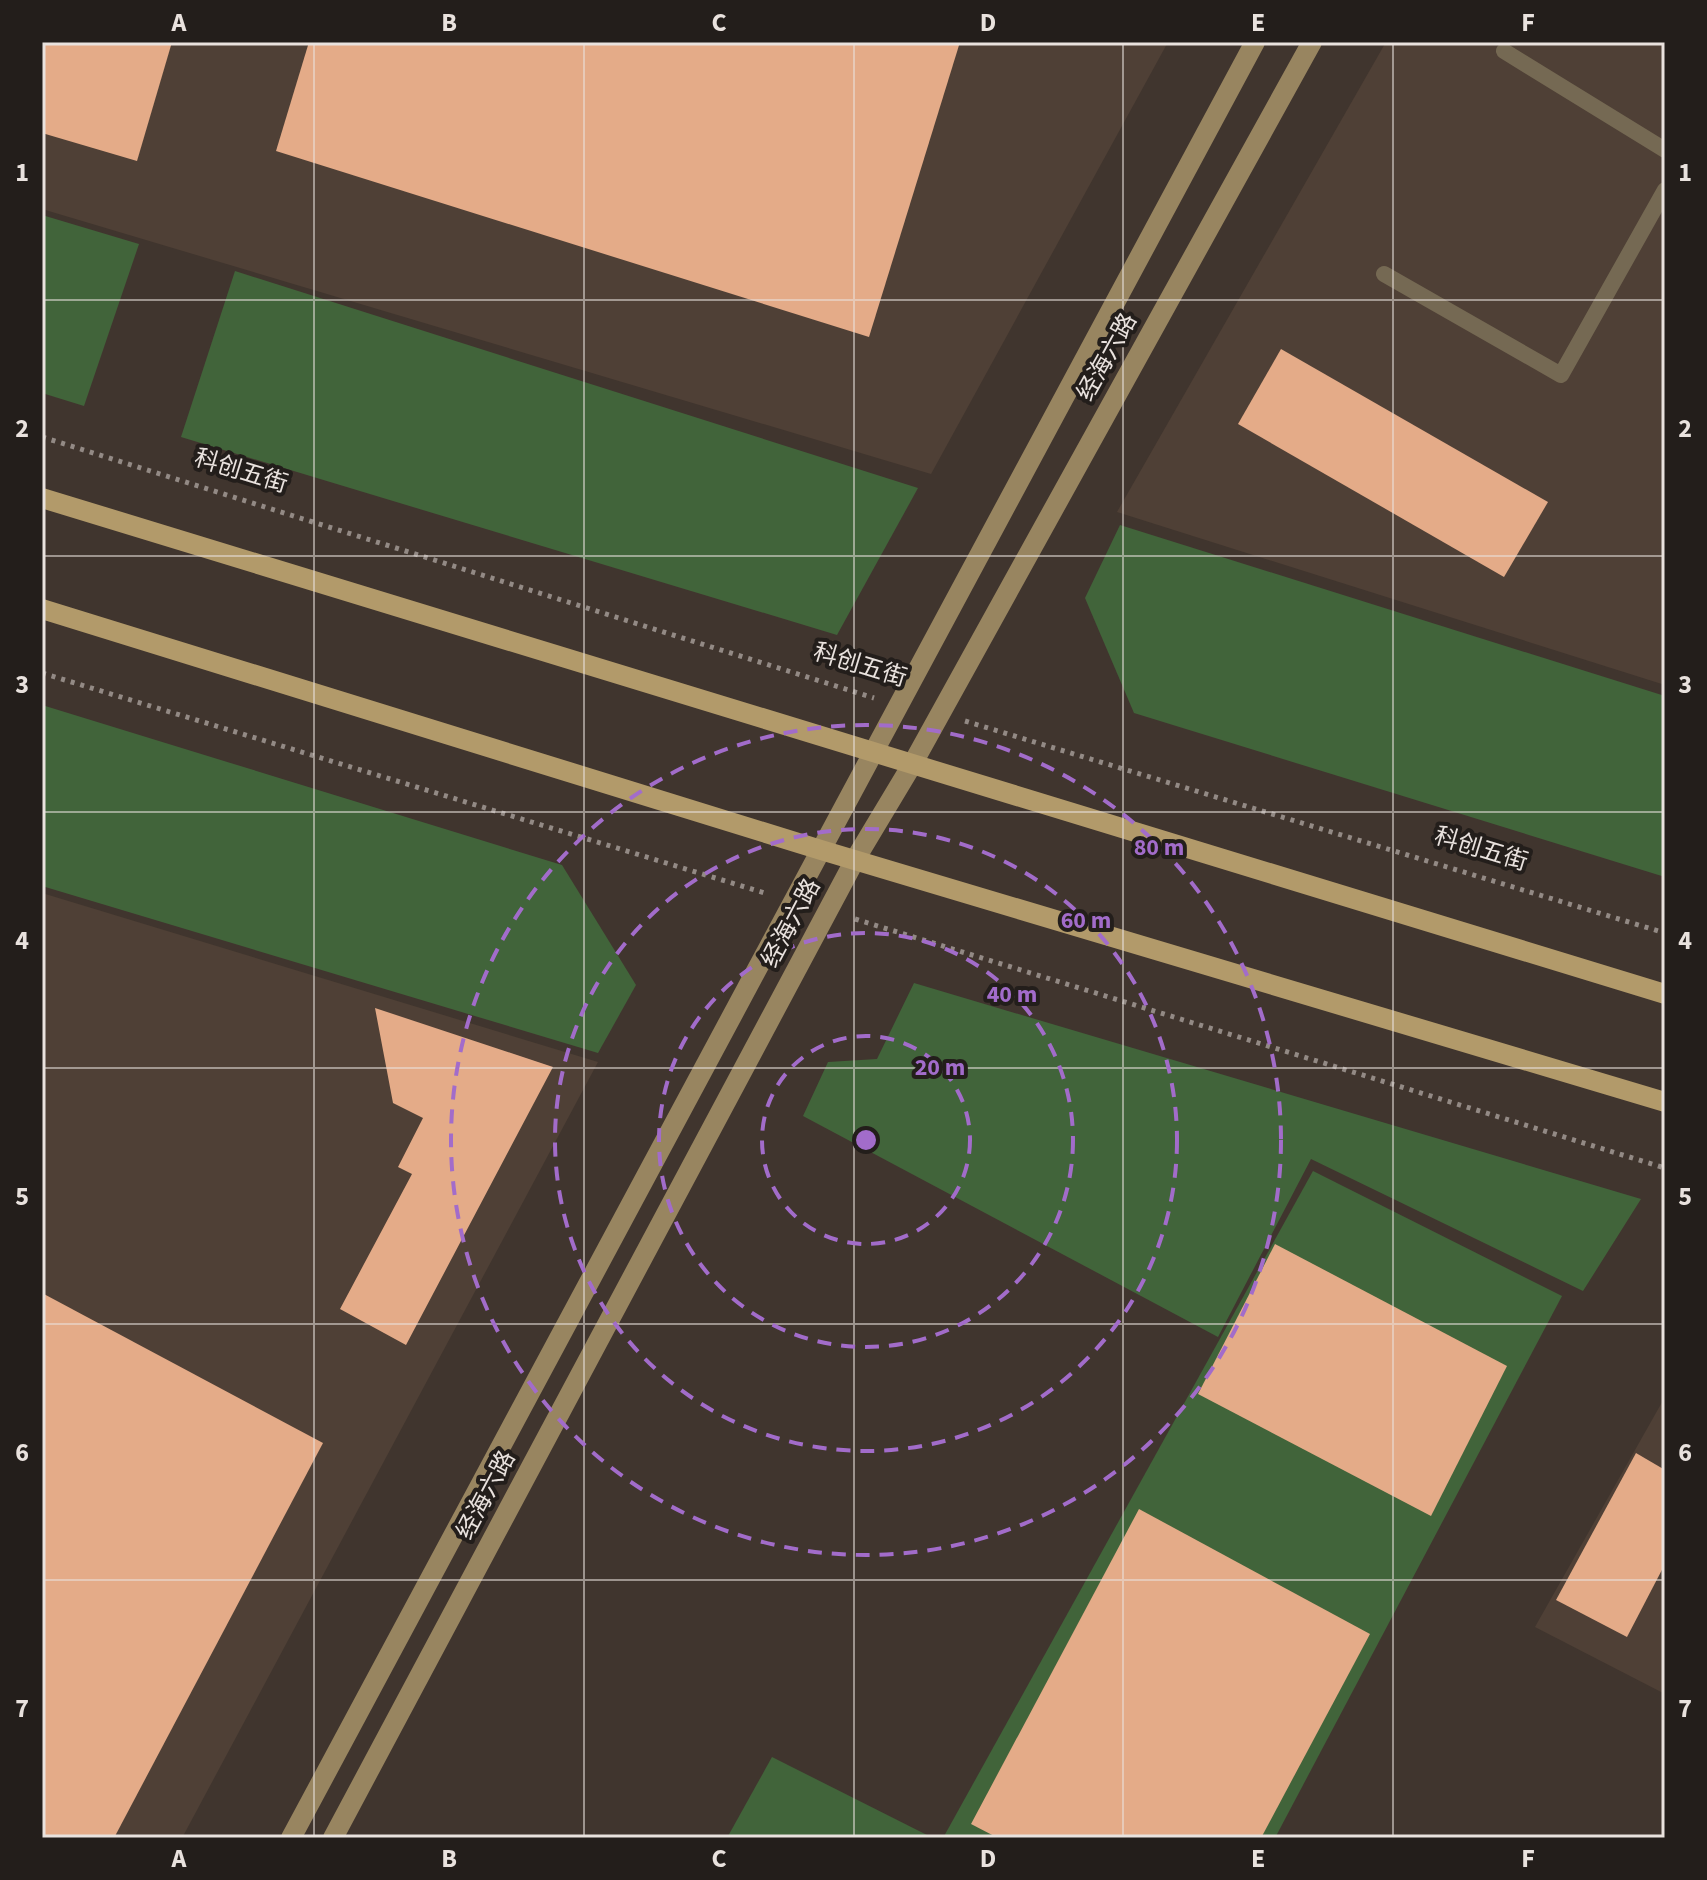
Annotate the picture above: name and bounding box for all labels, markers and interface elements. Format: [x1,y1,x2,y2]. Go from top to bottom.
text: A [171,4,188,41]
text: B [441,4,457,41]
text: C [711,4,727,41]
text: D [980,4,996,41]
text: E [1251,4,1265,41]
text: F [1521,4,1535,41]
text: 1 [15,154,29,191]
text: 1 [1678,154,1692,191]
street label: 经海六路 [1068,307,1146,407]
text: 2 [15,410,29,447]
text: 2 [1678,410,1692,447]
street label: 科创五街 [190,440,292,502]
street label: 科创五街 [809,634,911,696]
text: 3 [15,666,29,703]
text: 3 [1678,666,1692,703]
street label: 科创五街 [1430,818,1532,880]
text: 80 m [1134,830,1184,865]
street label: 经海六路 [753,872,829,974]
text: 60 m [1061,903,1111,938]
text: 4 [15,922,29,959]
text: 4 [1678,922,1692,959]
text: 40 m [987,977,1037,1012]
text: 20 m [915,1050,965,1085]
centre of rings [852,1126,880,1154]
text: 5 [15,1178,29,1215]
text: 5 [1678,1178,1692,1215]
text: 6 [15,1434,29,1471]
text: 6 [1678,1434,1692,1471]
street label: 经海六路 [448,1444,524,1546]
text: 7 [15,1690,29,1727]
text: 7 [1678,1690,1692,1727]
text: A [171,1840,188,1877]
text: B [441,1840,457,1877]
text: C [711,1840,727,1877]
text: D [980,1840,996,1877]
text: E [1251,1840,1265,1877]
text: F [1521,1840,1535,1877]

